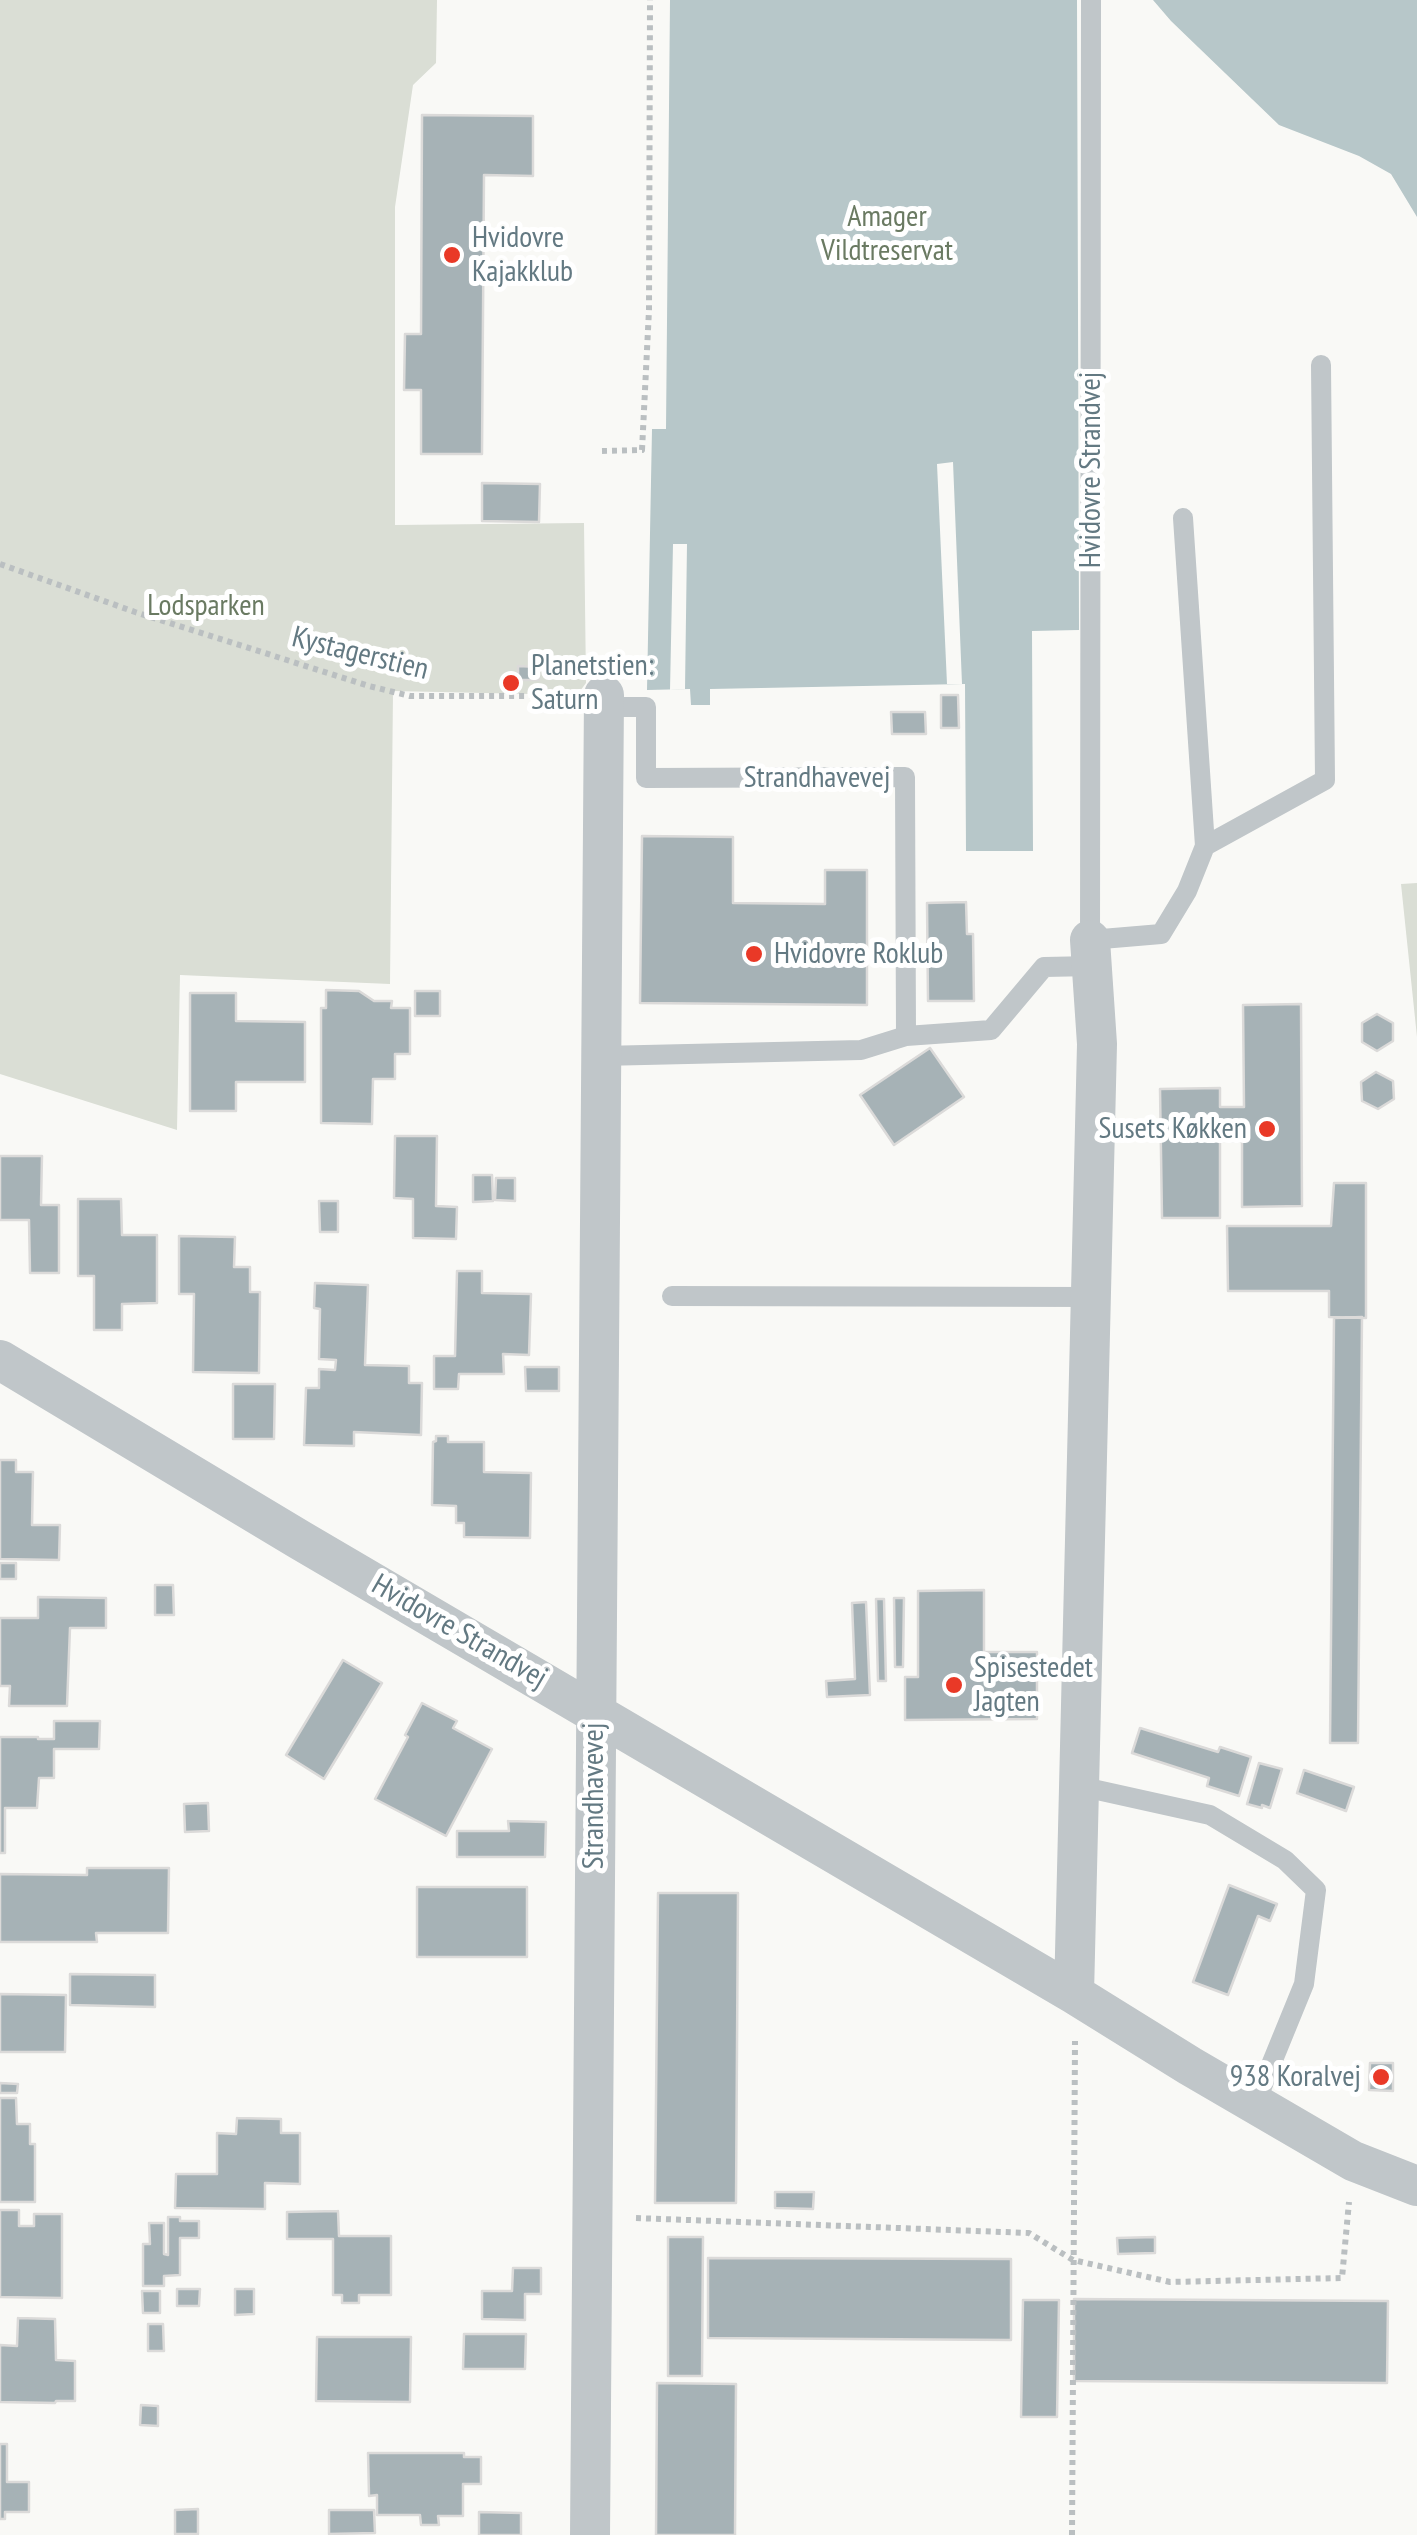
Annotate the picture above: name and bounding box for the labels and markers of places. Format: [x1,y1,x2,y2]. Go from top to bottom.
place label: Hvidovre Kajakklub [472,220,573,290]
marker: Hvidovre Kajakklub [441,244,463,266]
place label: Planetstien: Saturn [531,648,654,718]
marker: Planetstien: Saturn [500,672,522,694]
place label: Hvidovre Roklub [774,936,943,972]
marker: Hvidovre Roklub [743,943,765,965]
place label: Susets Køkken [1099,1111,1247,1147]
marker: Susets Køkken [1256,1118,1278,1140]
place label: Spisestedet Jagten [974,1650,1093,1720]
marker: Spisestedet Jagten [943,1674,965,1696]
place label: 938 Koralvej [1230,2059,1361,2095]
marker: 938 Koralvej [1370,2066,1392,2088]

